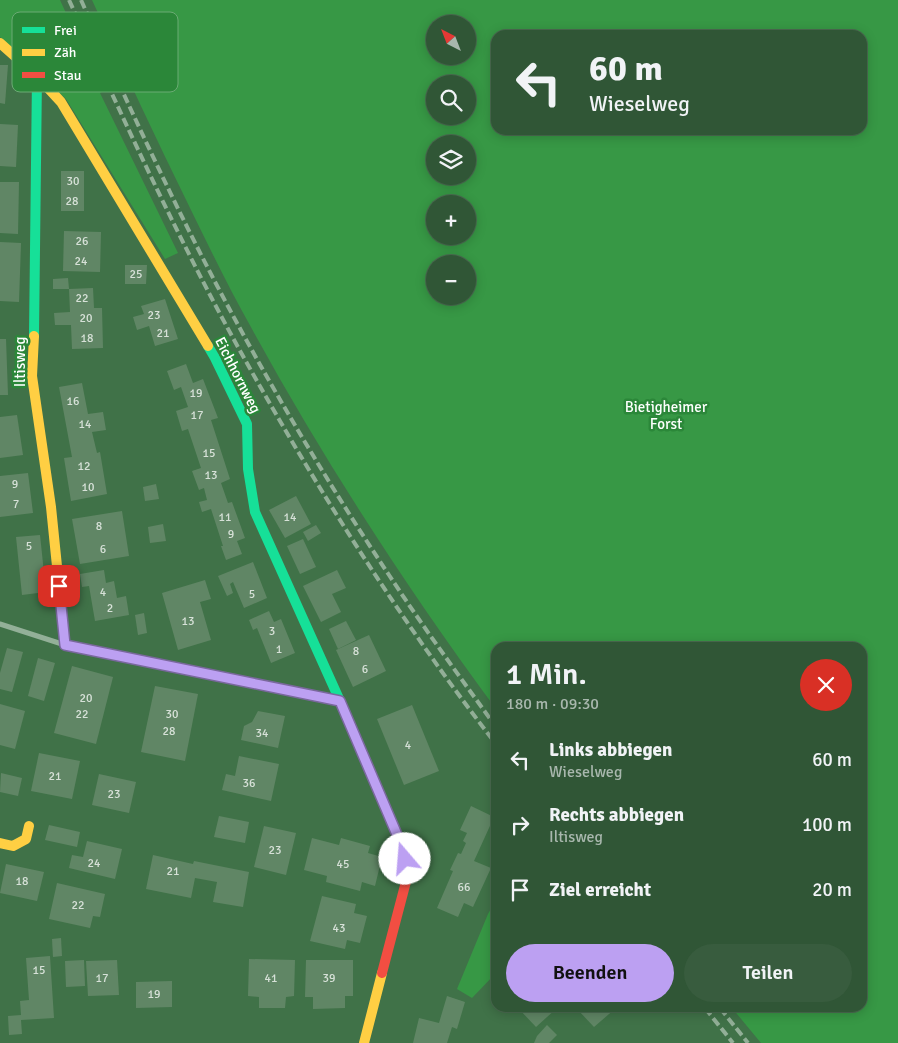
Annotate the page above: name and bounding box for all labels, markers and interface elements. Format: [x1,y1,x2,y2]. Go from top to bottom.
legend [12,12,178,92]
north arrow [426,15,476,65]
map controls [426,15,476,305]
text: Frei [54,22,77,39]
text: Zäh [54,44,76,61]
text: 60 m [589,47,663,90]
icon: left [506,50,571,115]
text: Stau [54,67,81,84]
button: search [426,75,476,125]
text: Wieselweg [589,90,690,117]
button: layers [426,135,476,185]
house number: 30 [67,174,79,189]
house number: 28 [66,194,78,209]
button: + [426,195,476,245]
house number: 26 [76,234,88,249]
house number: 24 [75,254,88,269]
button: − [426,255,476,305]
house number: 25 [130,267,142,282]
house number: 22 [76,291,88,306]
house number: 23 [148,308,160,323]
house number: 20 [80,311,92,326]
house number: 21 [157,326,169,341]
house number: 18 [81,331,93,346]
street label: Eichhornweg [211,334,265,416]
street label: Iltisweg [11,337,29,387]
house number: 19 [190,386,202,401]
house number: 16 [67,394,79,409]
park label: Bietigheimer Forst [625,398,708,433]
house number: 17 [191,408,203,423]
house number: 14 [79,417,92,432]
house number: 15 [203,446,215,461]
house number: 12 [78,459,90,474]
house number: 13 [205,468,217,483]
house number: 9 [12,477,18,492]
house number: 10 [82,480,94,495]
house number: 7 [13,497,19,512]
house number: 11 [219,510,231,525]
house number: 14 [284,510,297,525]
house number: 8 [96,519,102,534]
house number: 9 [228,527,234,542]
house number: 5 [26,539,32,554]
house number: 6 [100,542,106,557]
pin [38,565,80,607]
icon: arrive [45,572,73,600]
house number: 4 [100,585,107,600]
house number: 5 [249,587,255,602]
house number: 2 [107,601,113,616]
house number: 13 [182,614,194,629]
house number: 3 [269,624,275,639]
house number: 1 [276,642,282,657]
house number: 8 [353,644,359,659]
text: 1 Min. [506,656,587,693]
button: close [800,659,852,711]
house number: 6 [362,662,368,677]
house number: 20 [80,691,92,706]
text: 180 m · 09:30 [506,694,599,714]
house number: 22 [76,707,88,722]
house number: 30 [166,707,178,722]
house number: 28 [163,724,175,739]
house number: 34 [256,726,269,741]
house number: 4 [405,738,412,753]
text: Links abbiegen [549,738,672,762]
icon: left [506,746,534,774]
text: 60 m [812,748,852,772]
text: Wieselweg [549,762,622,782]
house number: 21 [49,769,61,784]
house number: 36 [243,776,255,791]
house number: 23 [108,787,120,802]
text: Rechts abbiegen [549,803,684,827]
icon: right [506,811,534,839]
text: 100 m [802,813,852,837]
text: Iltisweg [549,827,603,847]
position arrow [378,832,430,884]
house number: 23 [269,843,281,858]
house number: 24 [88,856,101,871]
house number: 45 [337,857,349,872]
house number: 21 [167,864,179,879]
house number: 18 [16,874,28,889]
icon: arrive [506,876,534,904]
text: Ziel erreicht [549,878,651,902]
text: 20 m [812,878,852,902]
house number: 66 [458,880,470,895]
house number: 22 [72,898,84,913]
house number: 43 [333,921,345,936]
button: Beenden [506,944,674,1002]
button: Teilen [684,944,852,1002]
house number: 15 [33,963,45,978]
house number: 17 [96,971,108,986]
house number: 41 [265,971,277,986]
house number: 39 [323,971,335,986]
house number: 19 [148,987,160,1002]

